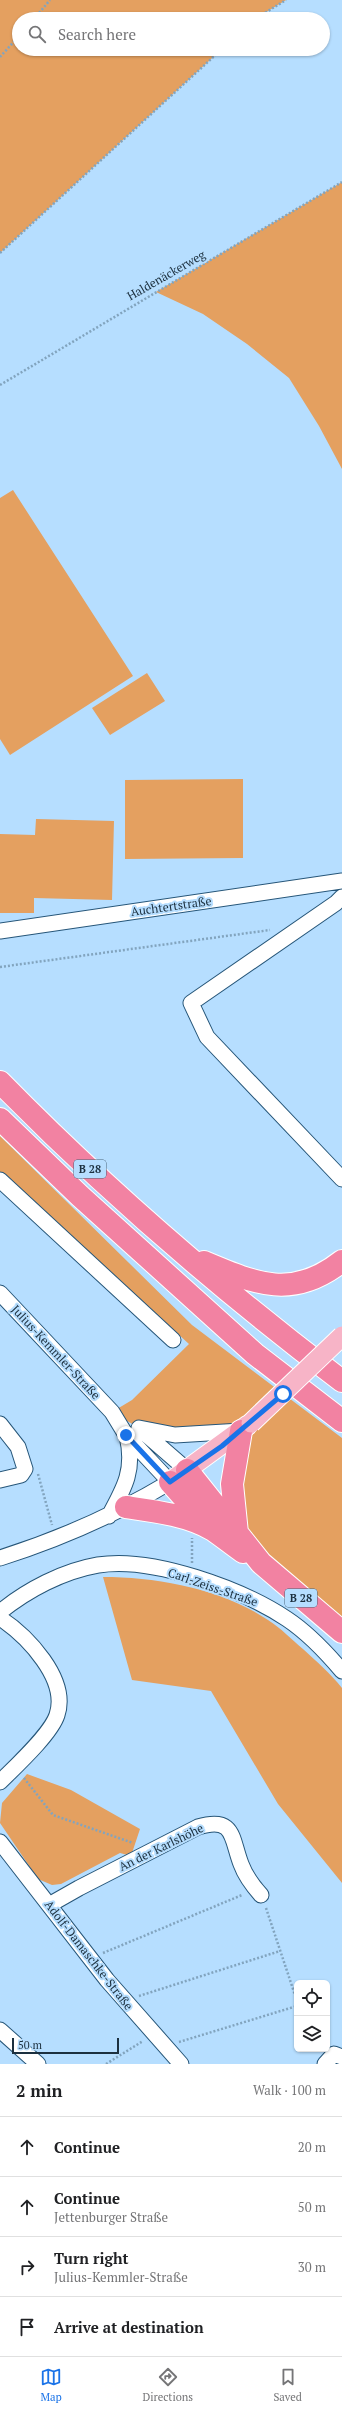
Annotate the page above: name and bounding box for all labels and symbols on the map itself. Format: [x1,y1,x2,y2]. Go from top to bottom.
street label: Haldenäckerweg [124,246,208,303]
street label: Auchtertstraße [130,893,212,919]
road number: B 28 [74,1160,106,1178]
street label: Julius-Kemmler-Straße [8,1302,104,1402]
route start [274,1385,292,1403]
route end [117,1426,135,1444]
street label: Carl-Zeiss-Straße [166,1565,260,1609]
road number: B 28 [285,1589,317,1607]
street label: An der Karlshöhe [116,1820,206,1874]
street label: Adolf-Damaschke-Straße [42,1897,136,2013]
scale bar [12,2036,119,2055]

